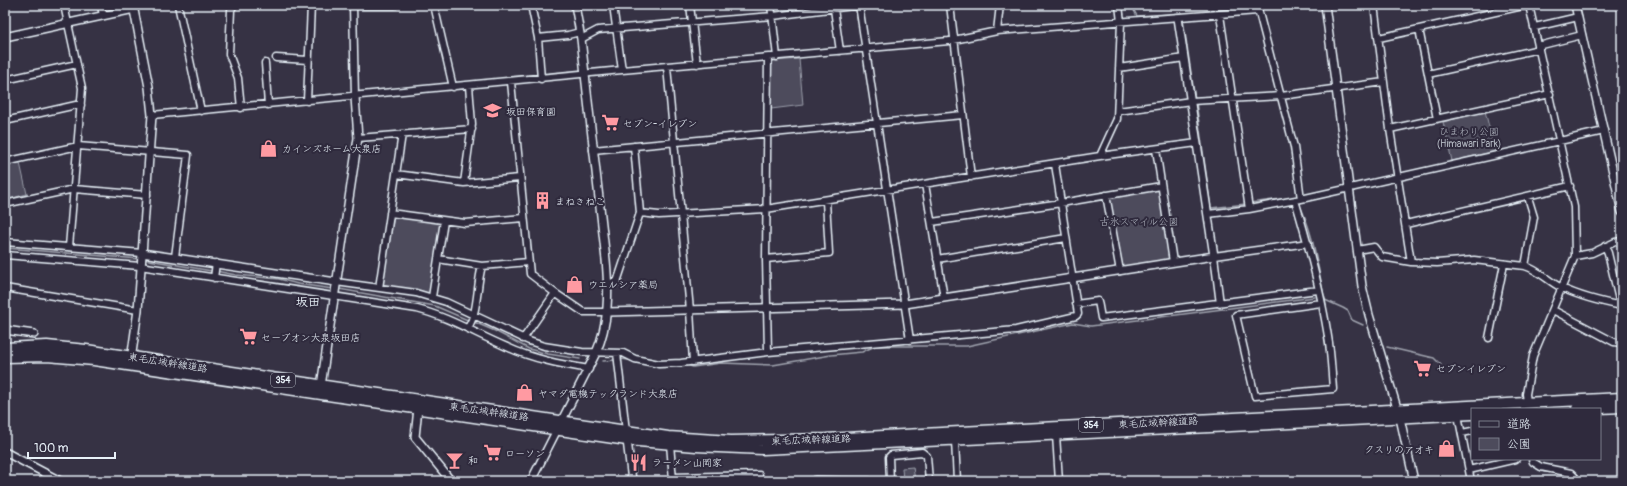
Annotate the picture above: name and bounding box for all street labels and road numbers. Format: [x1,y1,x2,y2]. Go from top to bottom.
street label: 東毛広域幹線道路 [127,351,208,375]
road number: 354 [271,373,295,387]
street label: 東毛広域幹線道路 [448,400,529,423]
street label: 東毛広域幹線道路 [1118,415,1198,431]
road number: 354 [1079,418,1103,432]
street label: 東毛広域幹線道路 [771,433,851,447]

